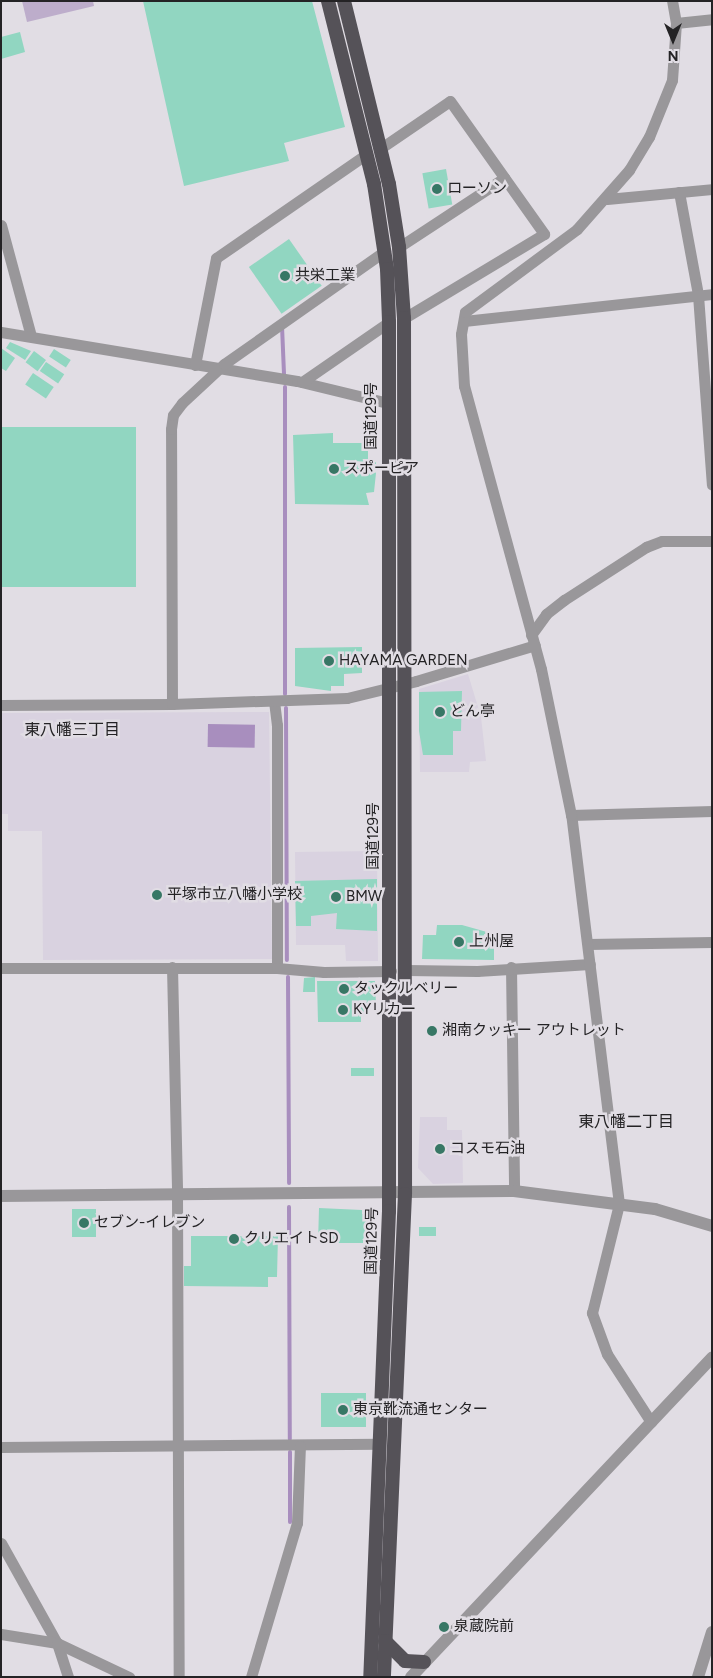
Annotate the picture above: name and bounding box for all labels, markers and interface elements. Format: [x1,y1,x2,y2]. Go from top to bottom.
north arrow [648,15,698,65]
text: N [668,47,678,64]
place label: ローソン [447,180,507,198]
marker: ローソン [431,183,443,195]
place label: 共栄工業 [295,267,355,285]
marker: 共栄工業 [279,270,291,282]
street label: 国道129号 [363,382,381,450]
place label: スポーピア [344,460,419,478]
marker: スポーピア [328,463,340,475]
place label: HAYAMA GARDEN [339,652,468,670]
marker: HAYAMA GARDEN [323,655,335,667]
place label: どん亭 [450,703,495,721]
marker: どん亭 [434,706,446,718]
district label: 東八幡三丁目 [24,720,120,740]
street label: 国道129号 [365,802,383,870]
place label: 平塚市立八幡小学校 [167,886,302,904]
place label: BMW [346,888,382,906]
marker: 平塚市立八幡小学校 [151,889,163,901]
marker: BMW [330,891,342,903]
place label: 上州屋 [469,933,514,951]
marker: 上州屋 [453,936,465,948]
place label: タックルベリー [354,980,459,998]
marker: タックルベリー [338,983,350,995]
place label: KYリカー [353,1001,416,1019]
marker: KYリカー [337,1004,349,1016]
place label: 湘南クッキー アウトレット [442,1022,626,1040]
marker: 湘南クッキー アウトレット [426,1025,438,1037]
district label: 東八幡二丁目 [578,1112,674,1132]
place label: コスモ石油 [450,1140,525,1158]
marker: コスモ石油 [434,1143,446,1155]
street label: 国道129号 [362,1207,382,1275]
place label: セブン-イレブン [94,1214,205,1232]
marker: セブン-イレブン [78,1217,90,1229]
place label: クリエイトSD [244,1230,339,1248]
marker: クリエイトSD [228,1233,240,1245]
place label: 東京靴流通センター [353,1401,488,1419]
marker: 東京靴流通センター [337,1404,349,1416]
place label: 泉蔵院前 [454,1618,514,1636]
marker: 泉蔵院前 [438,1621,450,1633]

